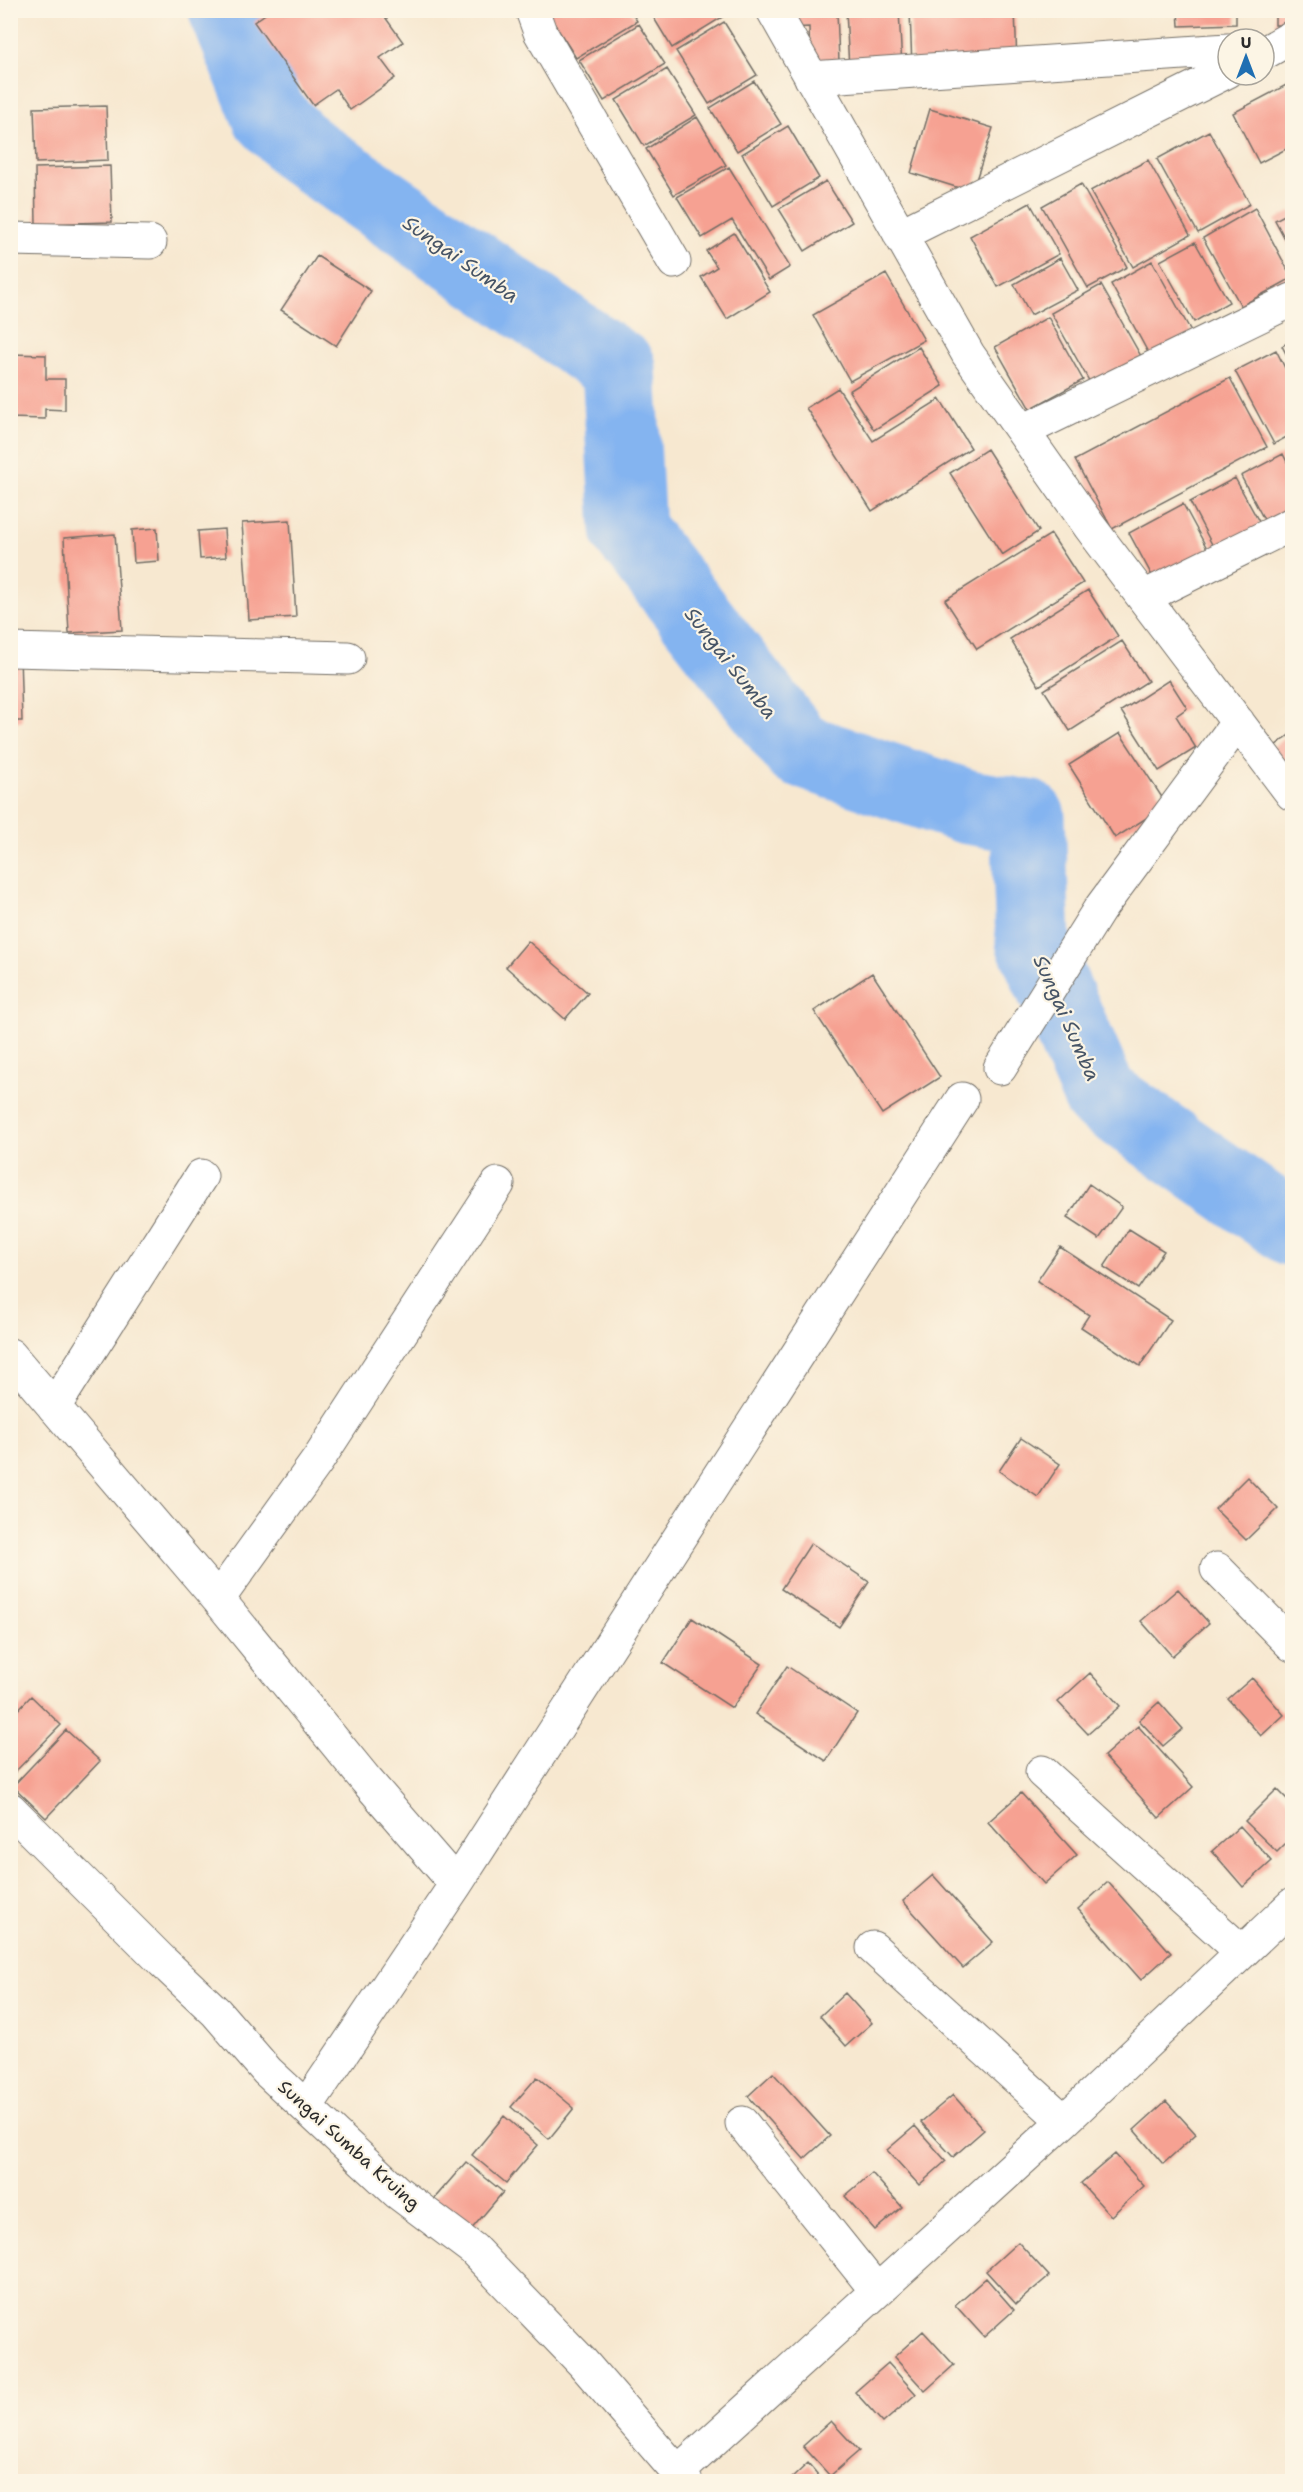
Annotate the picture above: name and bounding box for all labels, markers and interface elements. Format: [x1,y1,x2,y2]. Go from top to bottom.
north arrow [1216,27,1276,87]
text: U [1241,32,1252,53]
water label: Sungai Sumba [398,210,524,308]
water label: Sungai Sumba [679,602,783,724]
water label: Sungai Sumba [1028,951,1106,1085]
street label: Sungai Sumba Kruing [273,2075,425,2215]

